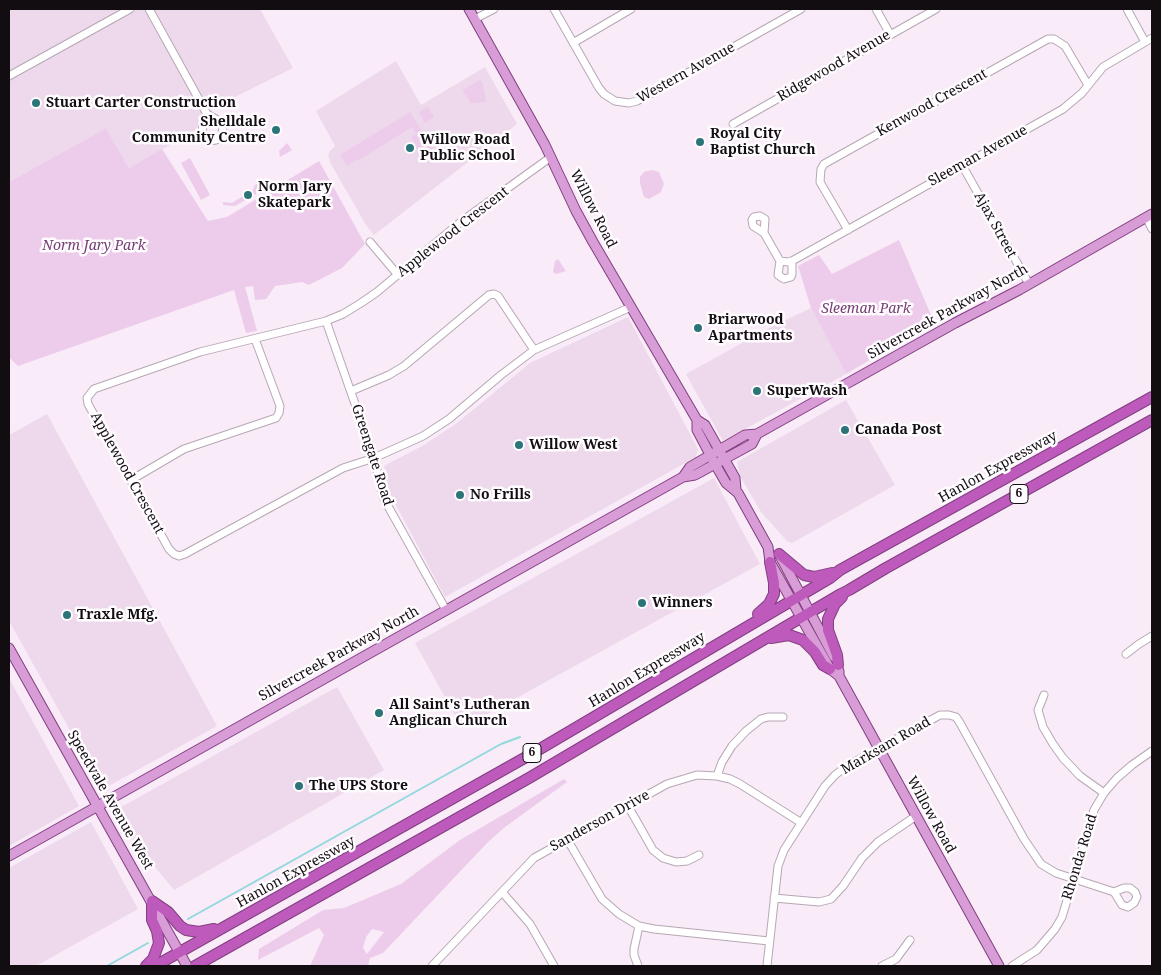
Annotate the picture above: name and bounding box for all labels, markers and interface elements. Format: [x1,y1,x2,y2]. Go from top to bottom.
street label: Ridgewood Avenue [774,27,894,105]
street label: Western Avenue [634,39,738,107]
street label: Kenwood Crescent [874,66,990,140]
place label: Stuart Carter Construction [46,95,236,111]
marker: Stuart Carter Construction [30,97,42,109]
place label: Shelldale Community Centre [132,114,266,146]
street label: Sleeman Avenue [925,122,1031,190]
marker: Shelldale Community Centre [270,124,282,136]
place label: Royal City Baptist Church [710,126,816,158]
place label: Willow Road Public School [420,132,515,164]
marker: Royal City Baptist Church [694,136,706,148]
marker: Willow Road Public School [404,142,416,154]
street label: Willow Road [566,167,620,251]
place label: Norm Jary Skatepark [258,179,332,212]
street label: Applewood Crescent [394,183,512,281]
marker: Norm Jary Skatepark [242,189,254,201]
street label: Ajax Street [970,189,1020,261]
park label: Norm Jary Park [42,238,146,254]
street label: Silvercreek Parkway North [865,261,1031,363]
park label: Sleeman Park [821,301,911,317]
place label: Briarwood Apartments [708,312,793,344]
marker: Briarwood Apartments [692,322,704,334]
place label: SuperWash [767,383,847,399]
marker: SuperWash [751,385,763,397]
street label: Greengate Road [348,402,396,508]
street label: Applewood Crescent [87,409,167,537]
place label: Canada Post [855,422,942,438]
marker: Canada Post [839,424,851,436]
street label: Hanlon Expressway [936,427,1060,507]
place label: Willow West [529,437,617,453]
marker: Willow West [513,439,525,451]
road number: 6 [1010,484,1028,504]
place label: No Frills [470,487,531,503]
marker: No Frills [454,489,466,501]
place label: Winners [652,595,713,611]
marker: Winners [636,597,648,609]
street label: Silvercreek Parkway North [256,603,422,705]
place label: Traxle Mfg. [77,607,158,623]
marker: Traxle Mfg. [61,609,73,621]
street label: Hanlon Expressway [586,629,708,711]
place label: All Saint's Lutheran Anglican Church [389,697,530,730]
marker: All Saint's Lutheran Anglican Church [373,707,385,719]
street label: Marksam Road [838,714,934,778]
street label: Speedvale Avenue West [63,728,157,872]
road number: 6 [523,744,541,762]
street label: Willow Road [903,774,959,856]
place label: The UPS Store [309,778,408,794]
marker: The UPS Store [293,780,305,792]
street label: Sanderson Drive [547,787,653,855]
street label: Rhonda Road [1059,812,1101,902]
street label: Hanlon Expressway [234,832,358,912]

